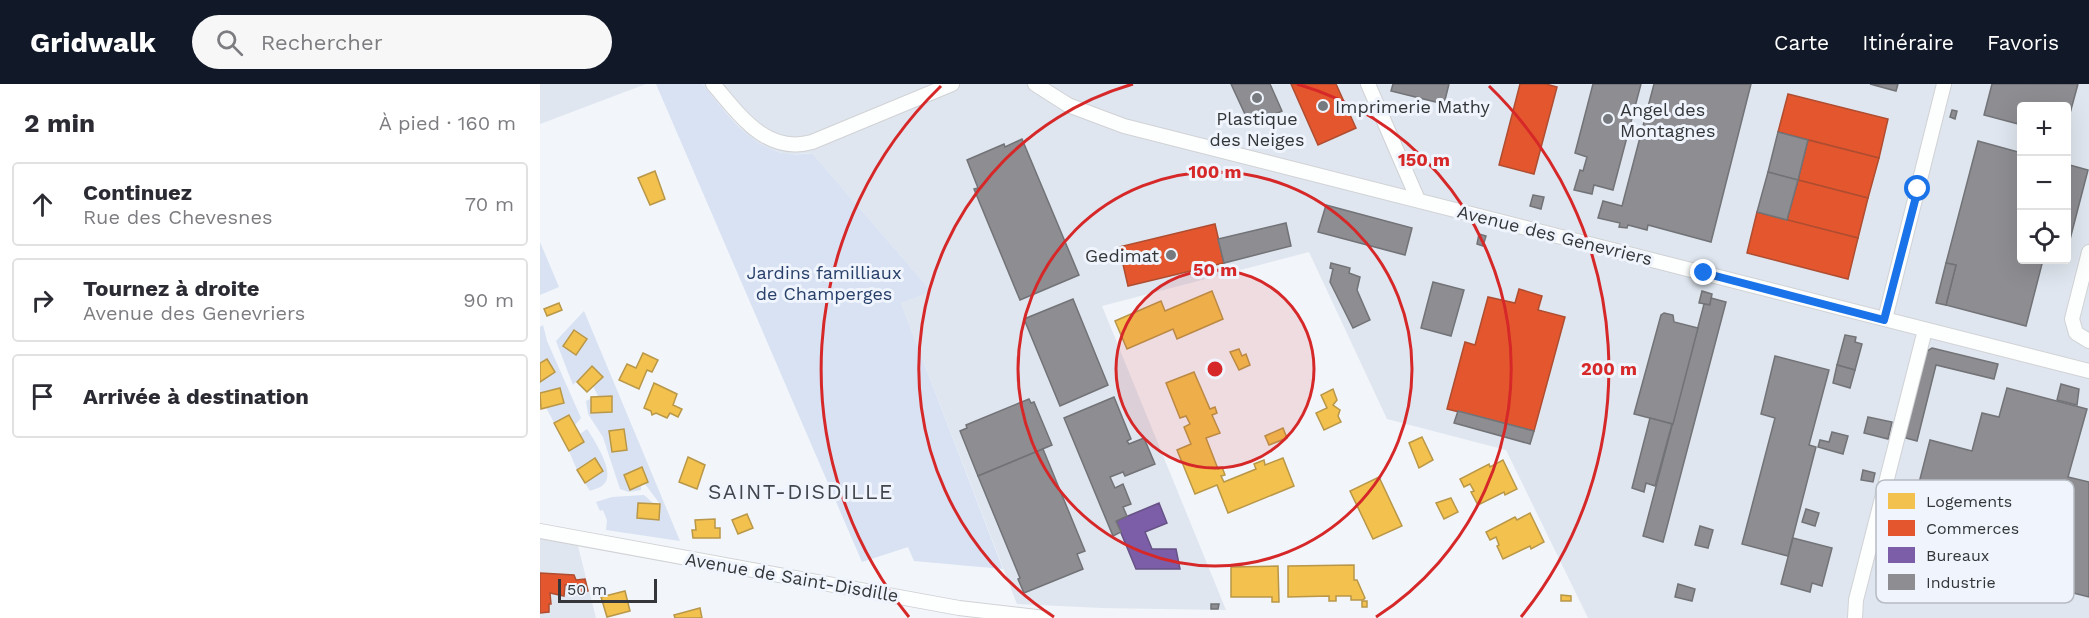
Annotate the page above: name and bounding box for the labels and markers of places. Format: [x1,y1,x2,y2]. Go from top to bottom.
marker: Plastique des Neiges [1250,91,1264,105]
place label: Imprimerie Mathy [1335,96,1491,117]
marker: Imprimerie Mathy [1316,99,1330,113]
place label: Angel des Montagnes [1620,99,1715,141]
place label: Plastique des Neiges [1210,108,1305,150]
marker: Angel des Montagnes [1601,112,1615,126]
place label: Gedimat [1085,245,1159,266]
marker: Gedimat [1164,248,1178,262]
centre of rings [1205,359,1225,379]

